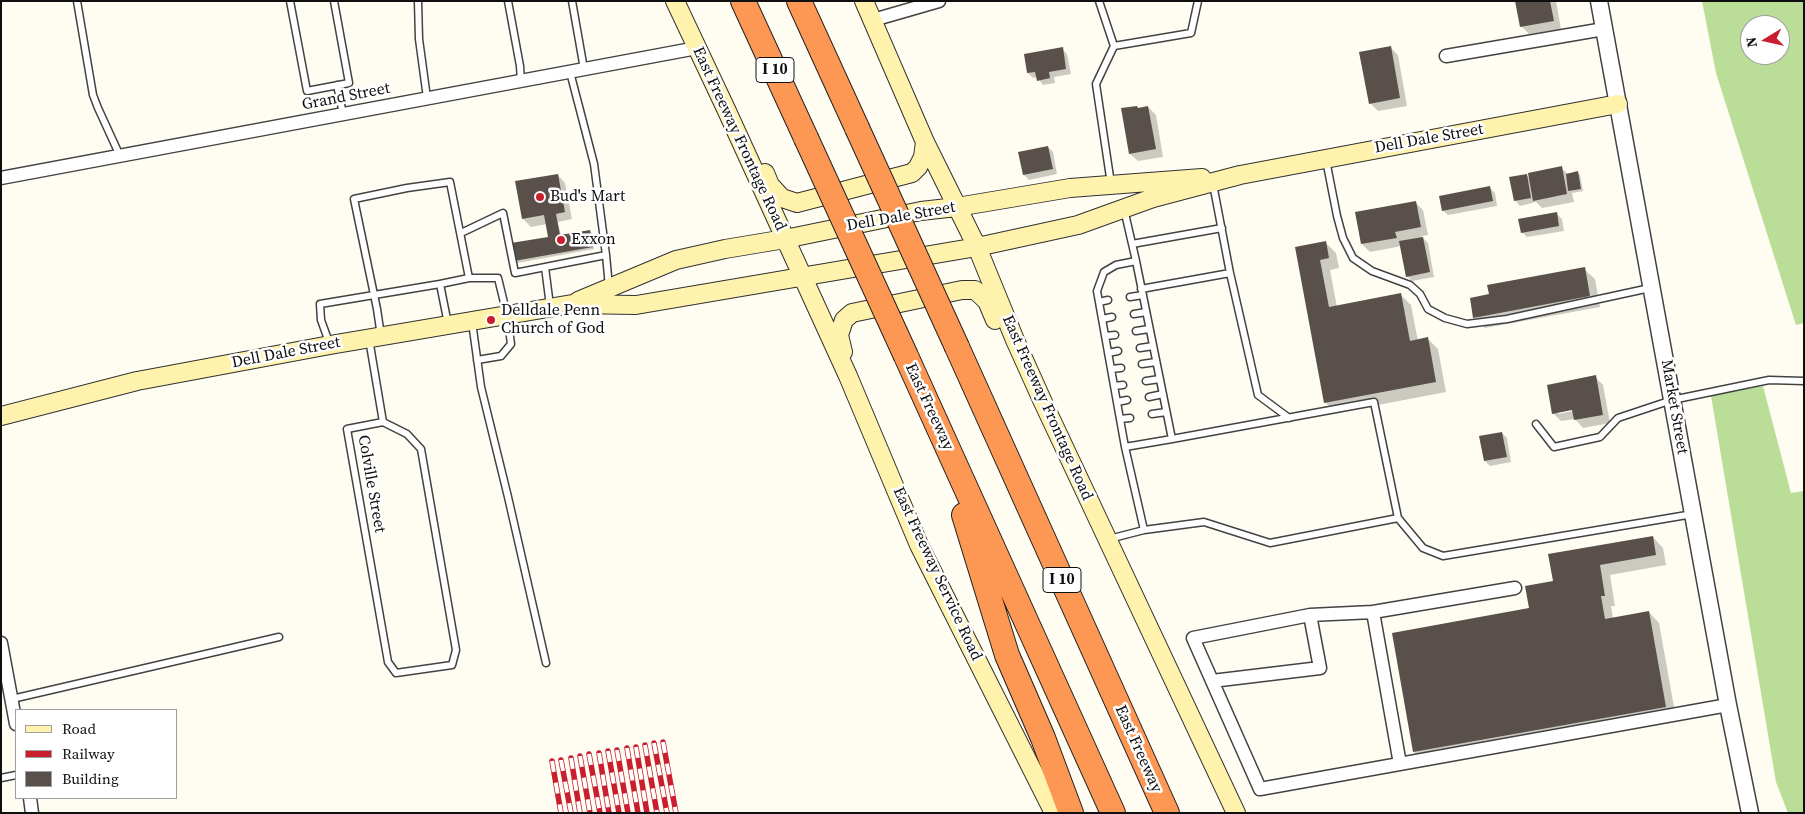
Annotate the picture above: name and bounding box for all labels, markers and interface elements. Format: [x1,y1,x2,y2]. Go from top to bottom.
north arrow [1740,15,1790,65]
text: N [1740,36,1762,49]
street label: East Freeway Frontage Road [688,44,790,234]
road number: I 10 [756,58,794,82]
street label: Grand Street [300,79,392,115]
street label: Dell Dale Street [1373,120,1485,158]
place label: Bud's Mart [550,187,625,207]
marker: Bud's Mart [534,191,546,203]
street label: Dell Dale Street [845,198,957,236]
place label: Exxon [571,230,616,250]
marker: Exxon [555,234,567,246]
place label: Delldale Penn Church of God [501,301,604,339]
street label: East Freeway Frontage Road [997,312,1097,504]
marker: Delldale Penn Church of God [485,314,497,326]
street label: Dell Dale Street [230,333,342,373]
street label: Market Street [1656,358,1692,456]
street label: East Freeway [901,361,957,453]
street label: Colville Street [353,434,389,534]
street label: East Freeway Service Road [888,484,986,664]
road number: I 10 [1043,568,1081,592]
street label: East Freeway [1110,702,1166,796]
legend [15,709,178,799]
text: Road [62,718,96,739]
text: Railway [62,743,115,764]
text: Building [62,768,119,789]

